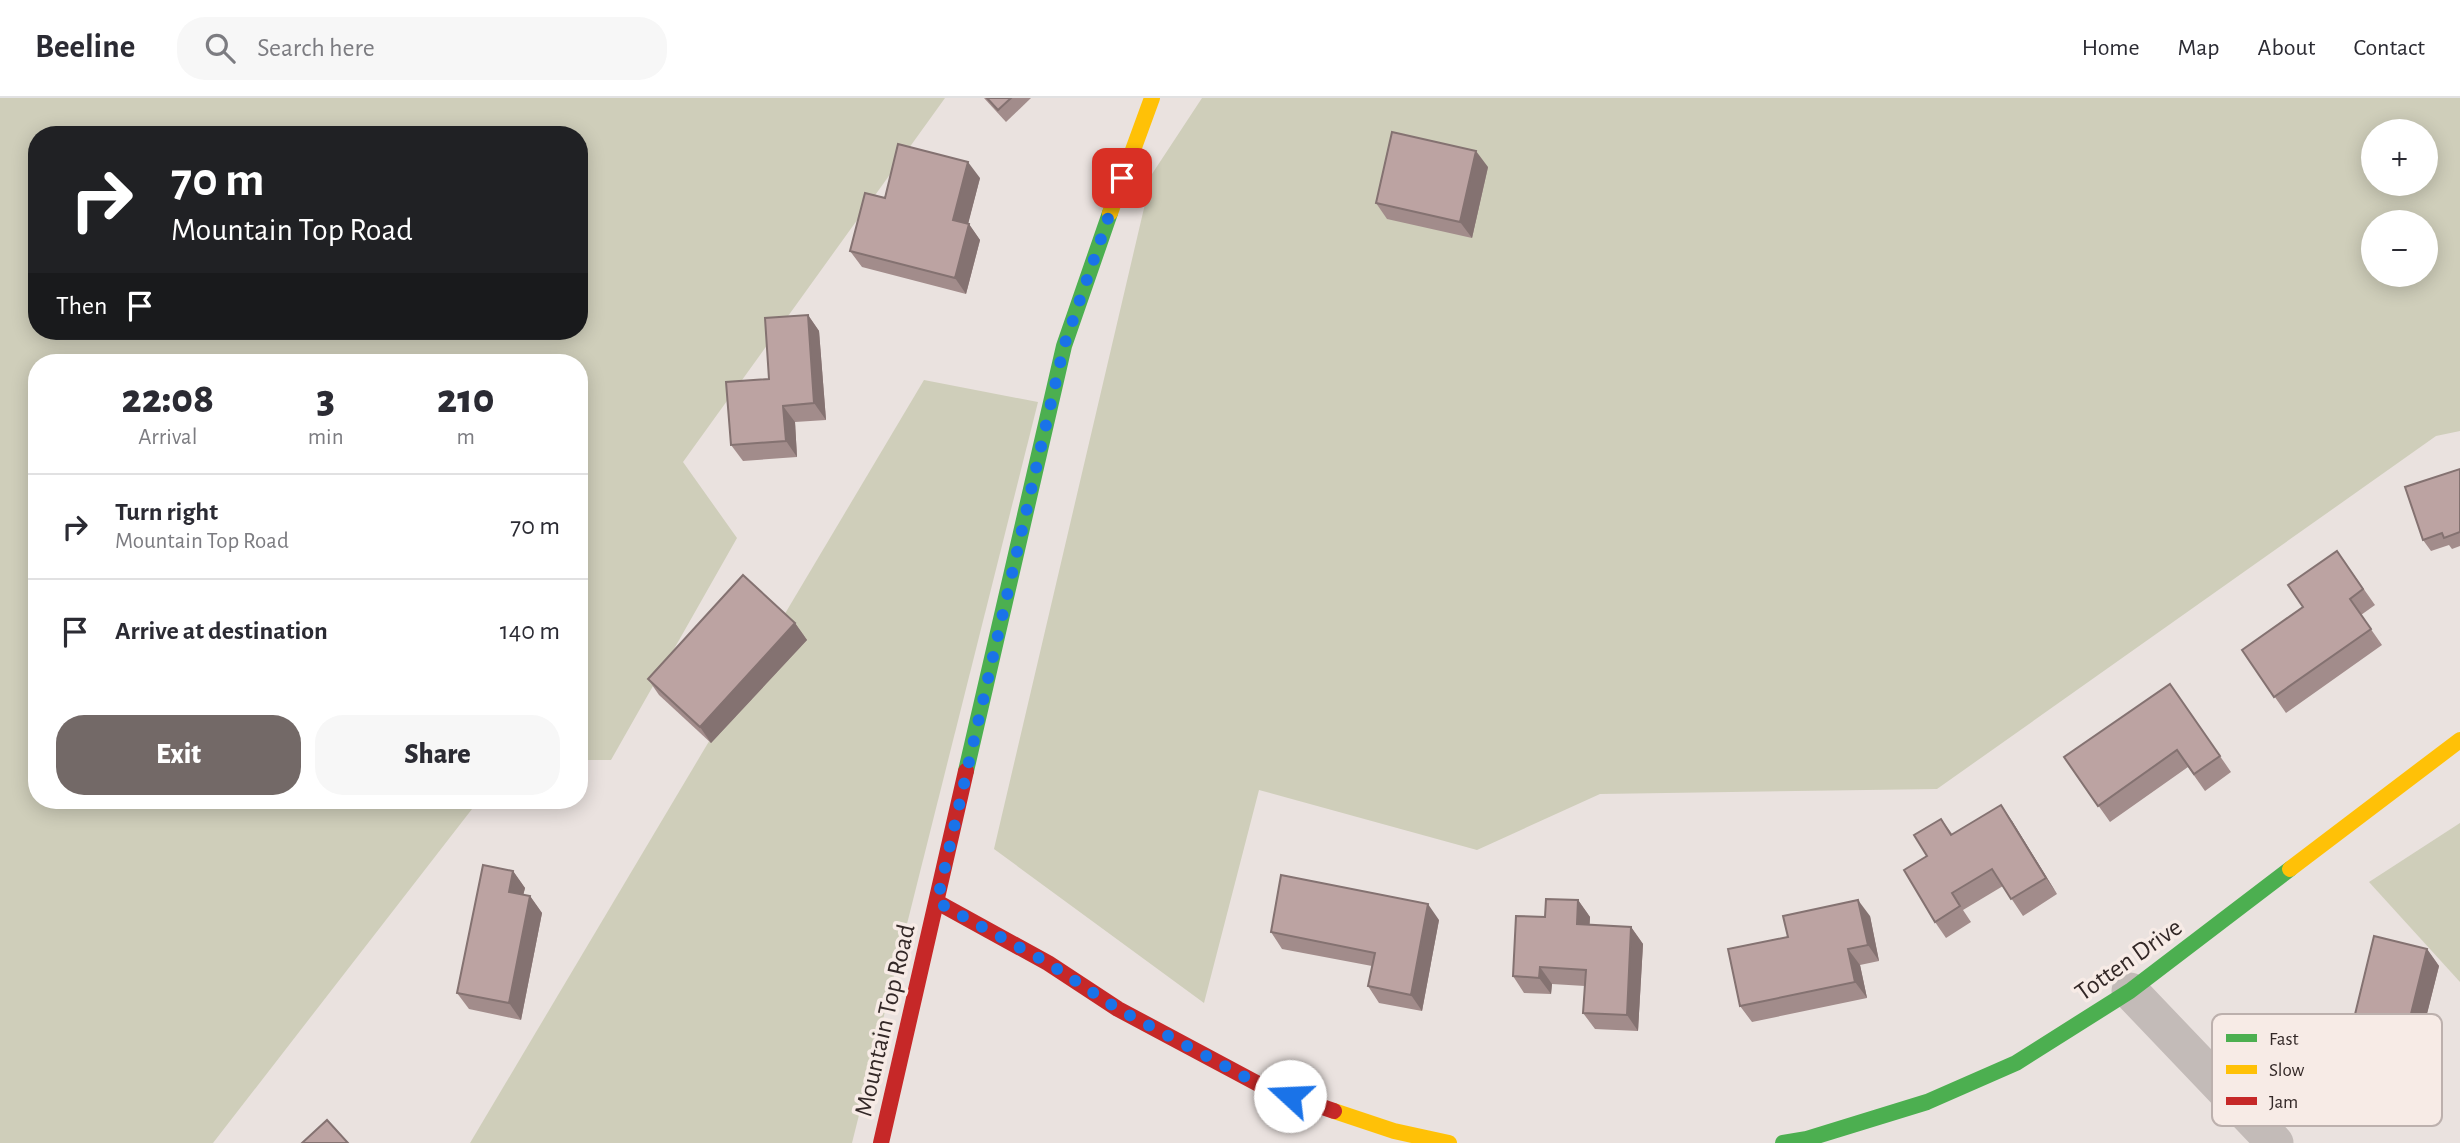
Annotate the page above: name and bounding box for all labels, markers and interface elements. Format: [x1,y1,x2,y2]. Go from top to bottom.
search box [177,17,667,80]
icon: search [201,29,239,67]
text: Beeline [35,31,135,64]
text: Search here [257,35,375,61]
text: Home [2082,36,2140,60]
text: Map [2178,36,2220,60]
text: About [2258,36,2315,60]
text: Contact [2353,36,2425,60]
map controls [2361,119,2438,287]
button: + [2361,119,2438,196]
pin [1092,148,1152,208]
icon: right [56,154,147,245]
text: 70 m [171,156,265,205]
icon: arrive [1103,159,1141,197]
button: − [2361,210,2438,287]
text: Mountain Top Road [171,214,413,246]
icon: arrive [121,287,159,325]
text: Then [56,293,107,319]
text: 22:08 [122,378,214,420]
text: 3 [316,378,335,420]
text: 210 [437,378,494,420]
text: Arrival [138,426,197,449]
text: min [308,426,344,449]
text: m [457,426,475,449]
text: Turn right [115,499,218,525]
icon: right [56,508,94,546]
text: 70 m [510,513,560,539]
text: Mountain Top Road [115,530,289,553]
icon: arrive [56,613,94,651]
text: Arrive at destination [115,618,328,644]
text: 140 m [500,618,560,644]
button: Exit [56,715,301,795]
button: Share [315,715,560,795]
street label: Totten Drive [2070,914,2187,1006]
street label: Mountain Top Road [850,922,920,1119]
legend [2212,1014,2442,1126]
text: Fast [2269,1030,2299,1049]
position arrow [1253,1059,1327,1133]
text: Slow [2269,1061,2305,1080]
text: Jam [2269,1093,2298,1112]

